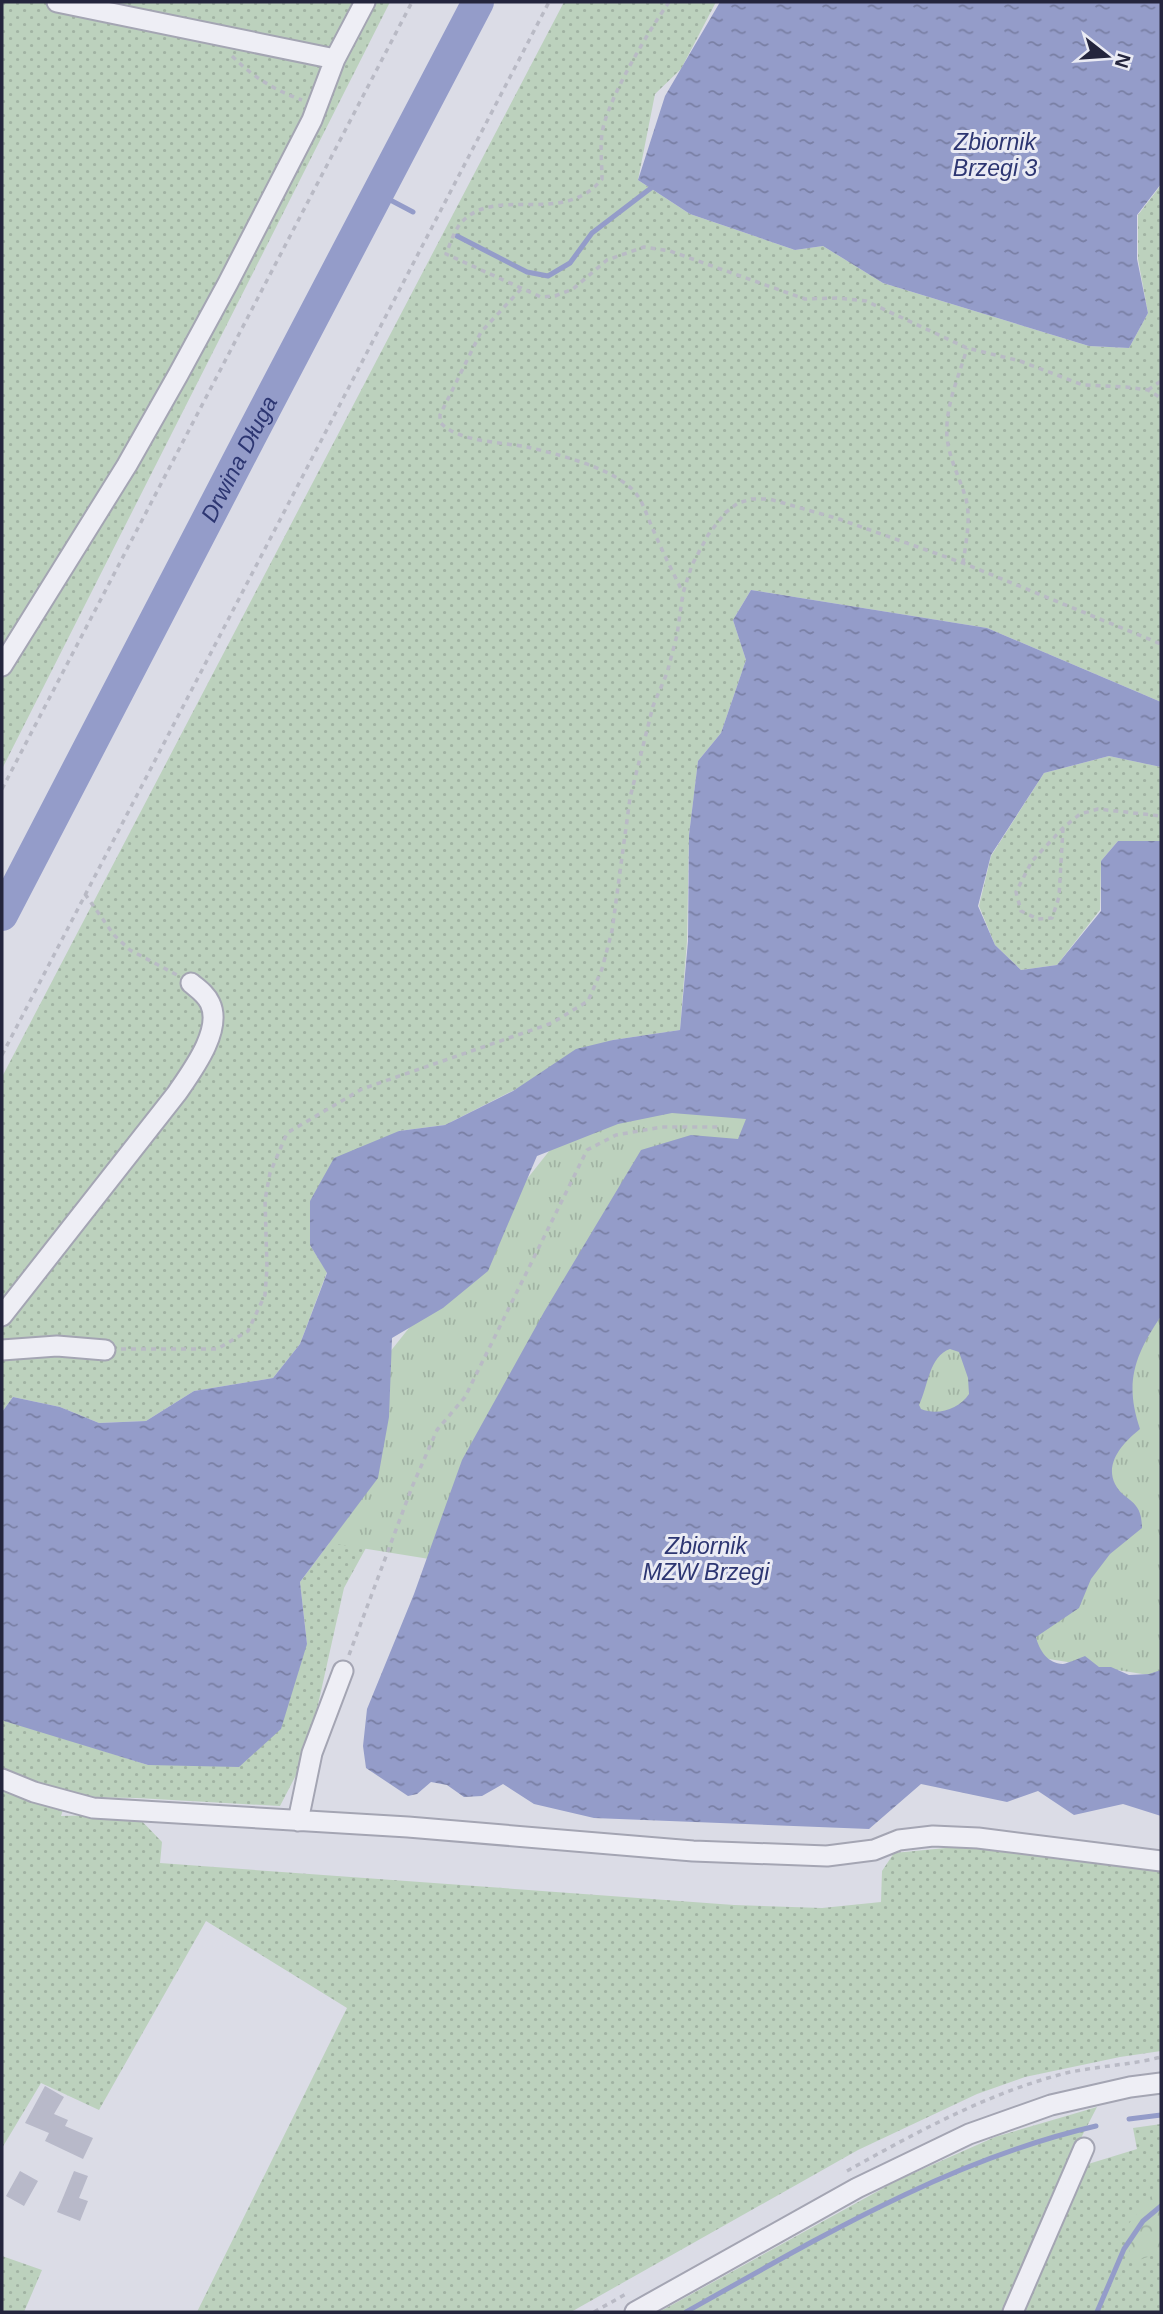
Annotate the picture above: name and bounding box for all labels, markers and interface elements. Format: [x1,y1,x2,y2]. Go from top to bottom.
north arrow [1072,21,1142,91]
text: N [1111,51,1135,70]
water label: Zbiornik Brzegi 3 [953,129,1037,181]
water label: Drwina Długa [196,392,282,526]
water label: Zbiornik MZW Brzegi [643,1533,770,1585]

